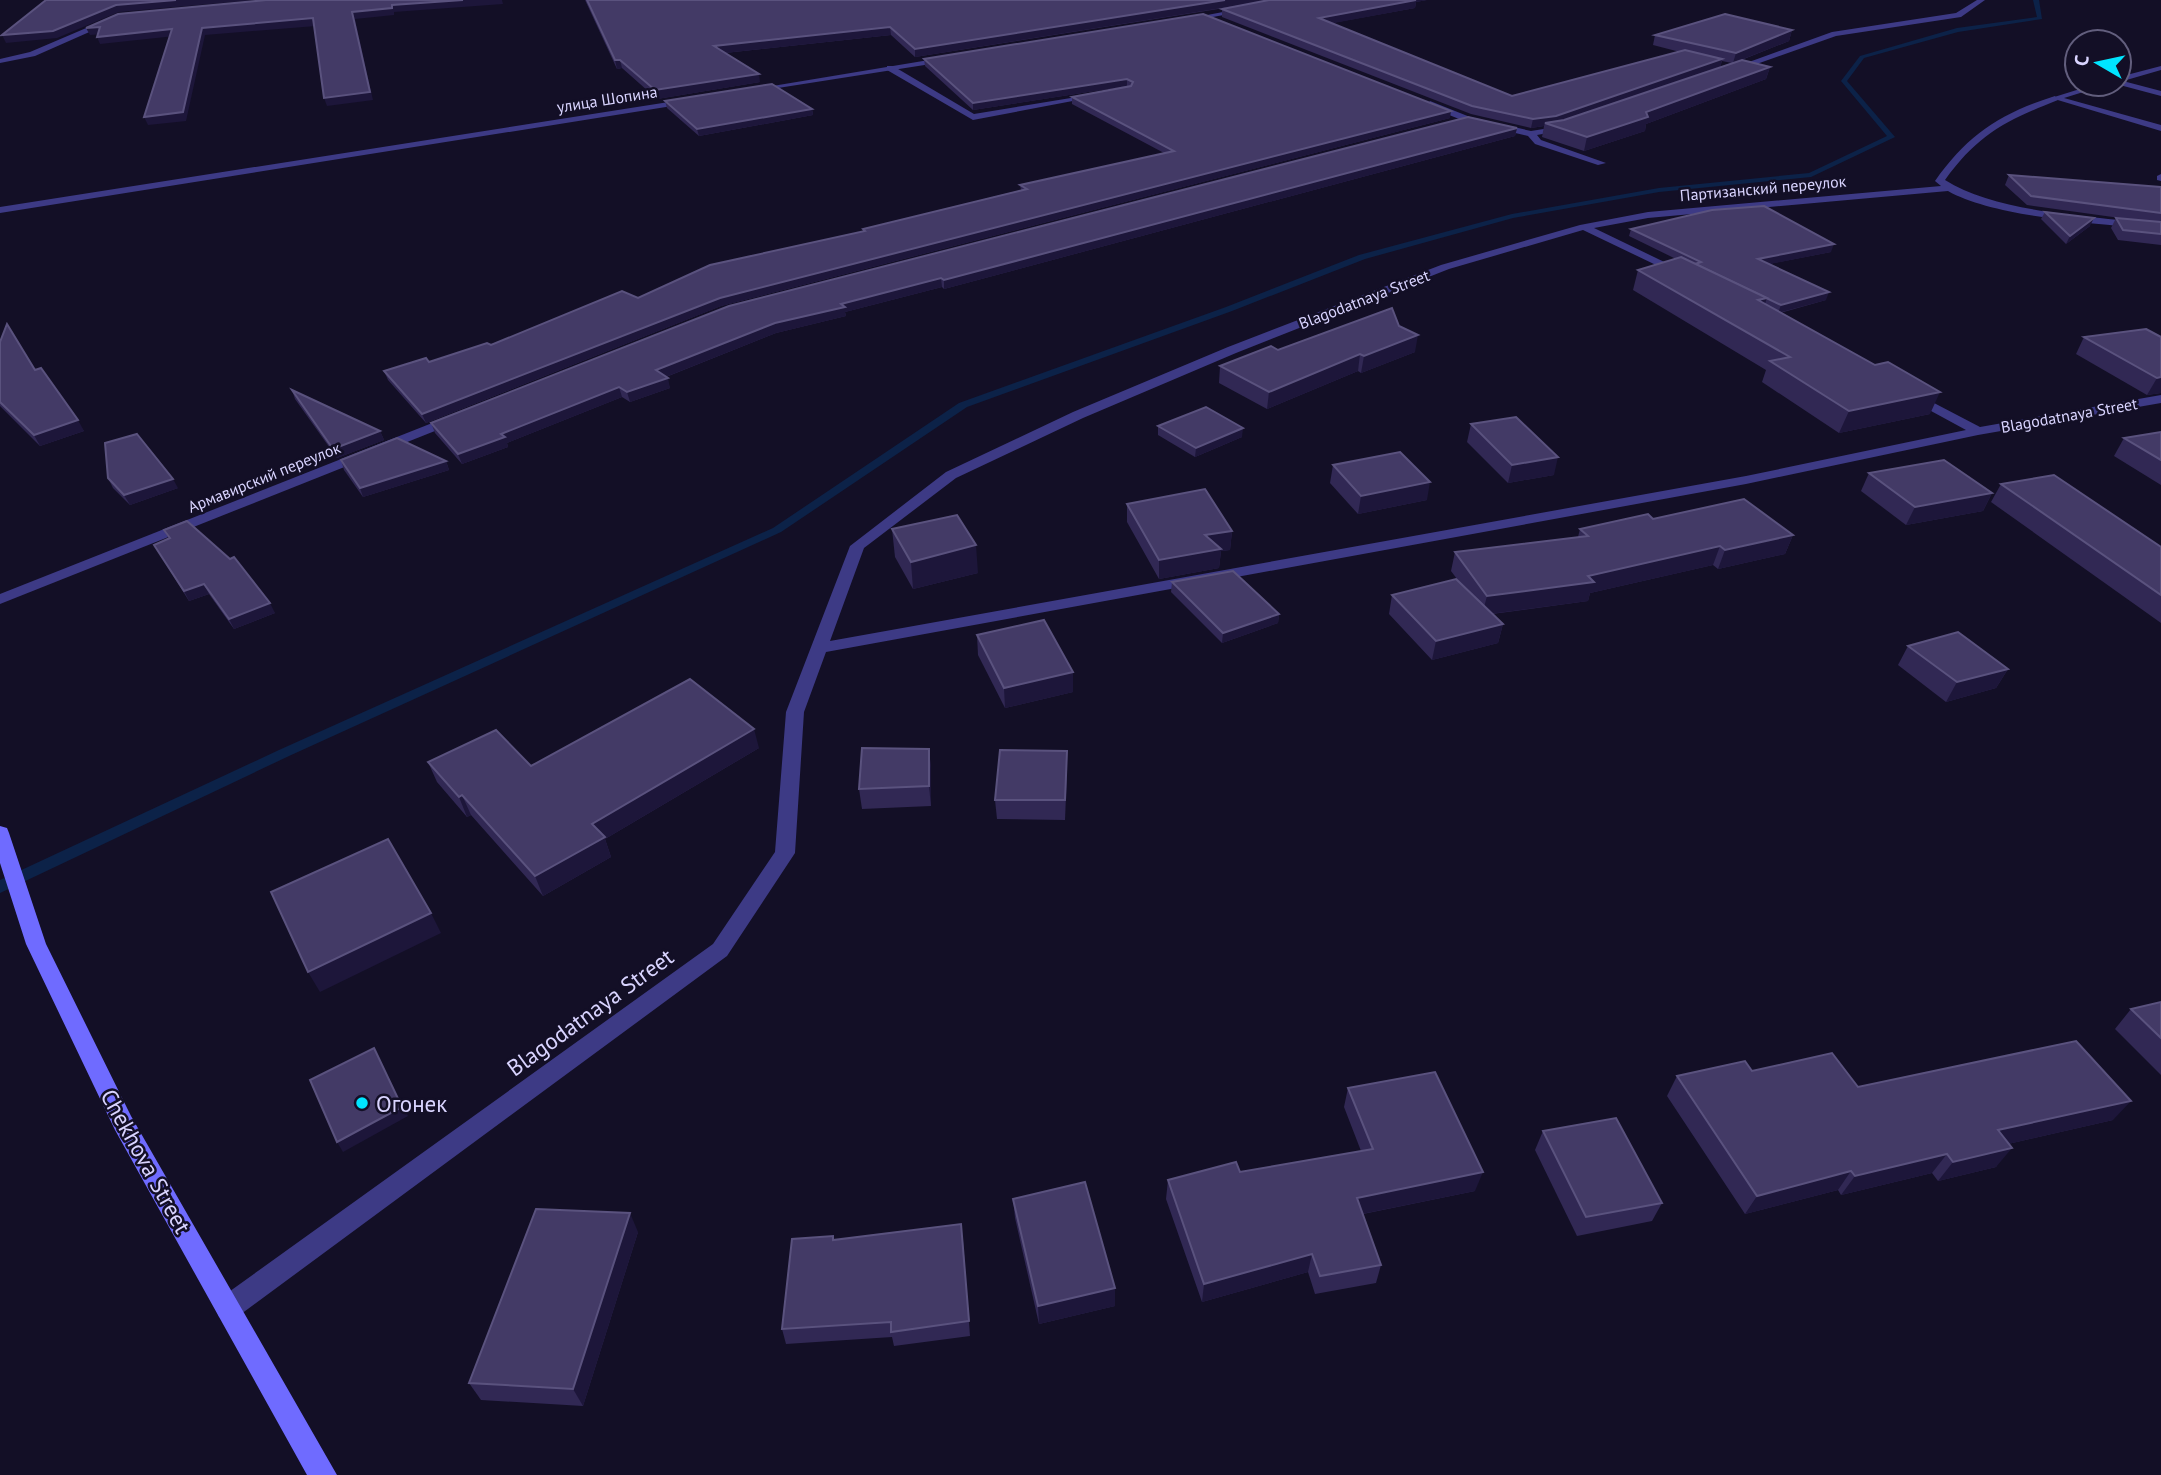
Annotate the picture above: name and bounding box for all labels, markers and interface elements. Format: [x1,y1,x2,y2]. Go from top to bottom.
north arrow [2063,28,2133,98]
text: С [2069,53,2094,67]
street label: улица Шопина [555,81,659,117]
street label: Партизанский переулок [1679,171,1847,205]
street label: Blagodatnaya Street [1296,265,1433,333]
street label: Blagodatnaya Street [1999,393,2139,437]
street label: Армавирский переулок [185,437,344,517]
street label: Blagodatnaya Street [501,942,679,1082]
street label: Chekhova Street [94,1084,198,1238]
place label: Огонек [376,1089,447,1118]
marker: Огонек [354,1095,370,1111]

